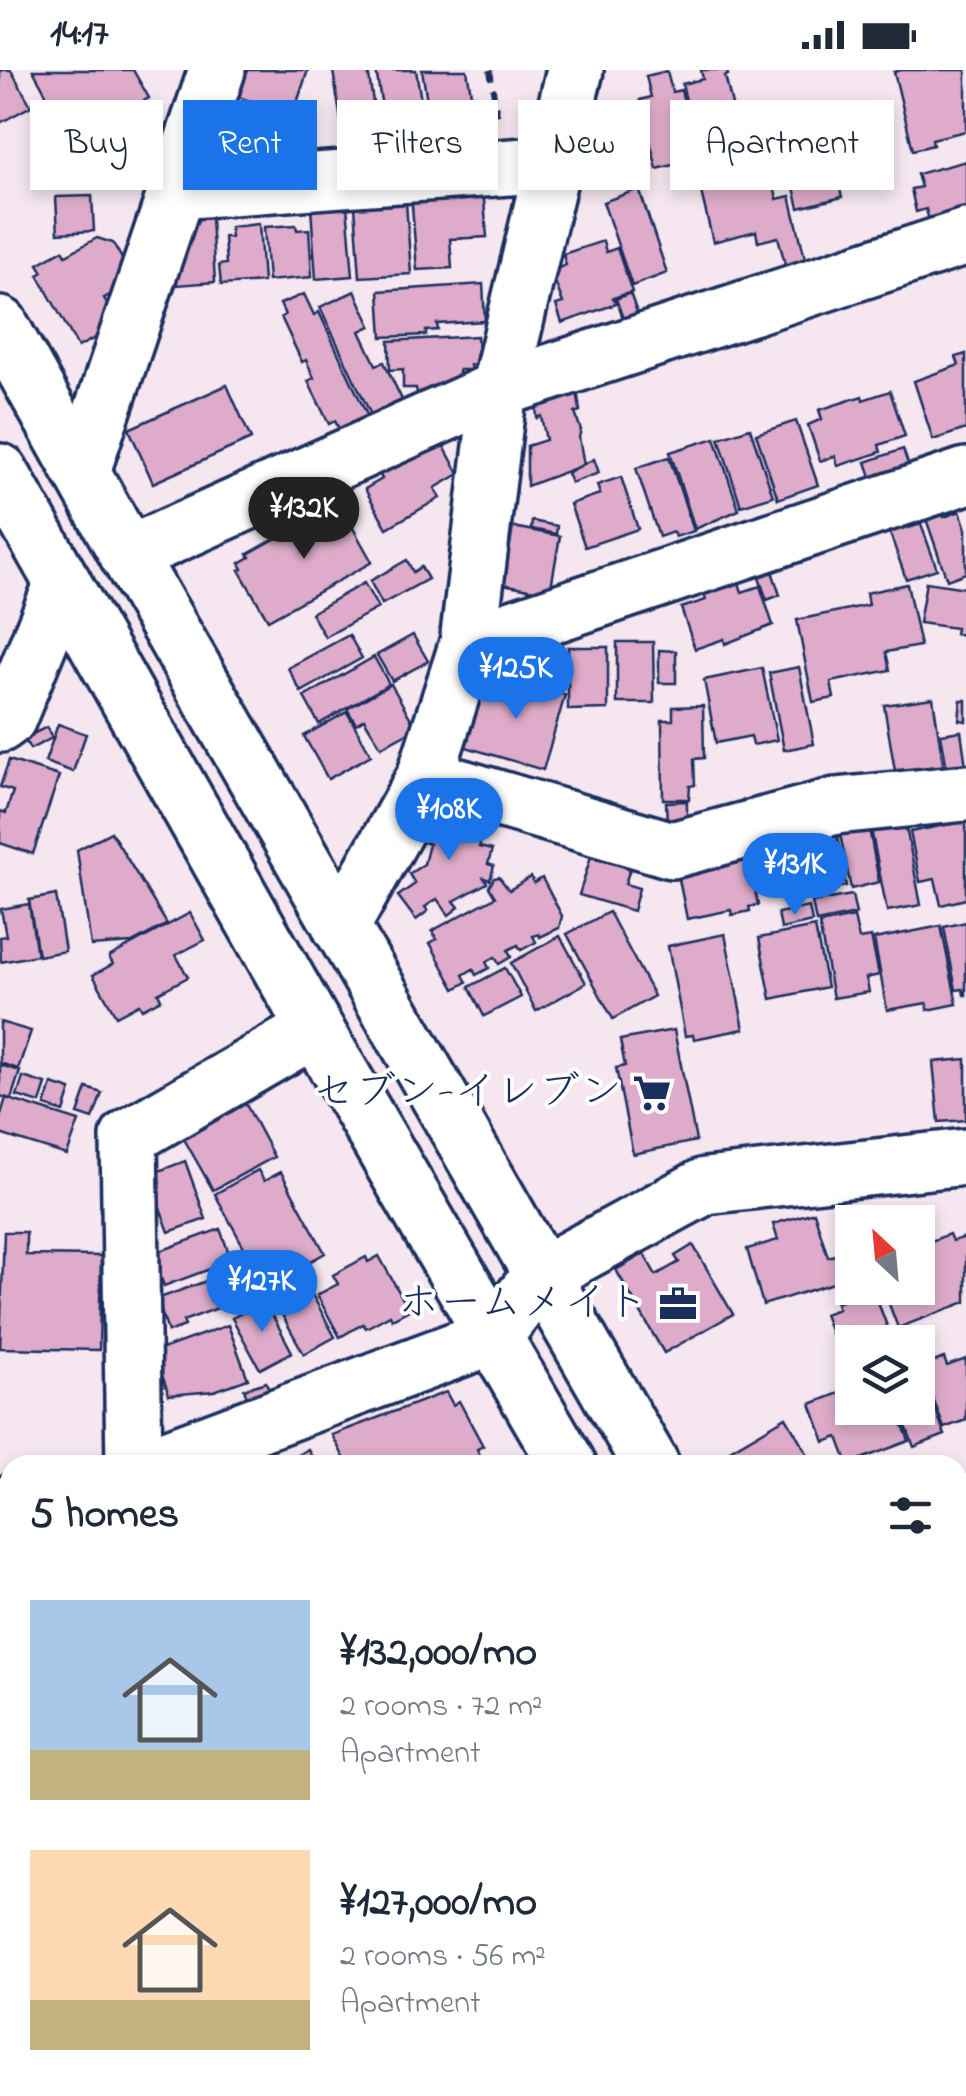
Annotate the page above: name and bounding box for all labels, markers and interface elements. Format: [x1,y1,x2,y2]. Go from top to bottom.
text: 14:17 [50,7,109,63]
chip: Buy [30,100,163,190]
chip: Rent [183,100,317,190]
chip: Filters [337,100,498,190]
chip: New [518,100,650,190]
chip: Apartment [670,100,894,190]
pin: ¥132K [234,477,374,562]
text: ¥132K [270,486,338,533]
pin: ¥125K [446,637,586,722]
text: ¥125K [480,646,552,693]
pin: ¥108K [379,778,519,863]
text: ¥108K [417,787,481,834]
pin: ¥131K [725,833,865,918]
text: ¥131K [764,842,826,889]
place label: セブン-イレブン [312,1063,622,1124]
supermarket icon: セブン-イレブン [631,1072,673,1114]
north arrow [835,1205,935,1305]
map controls [835,1205,935,1425]
pin: ¥127K [192,1250,332,1335]
text: ¥127K [228,1259,296,1306]
place label: ホームメイト [398,1274,648,1335]
office icon: ホームメイト [657,1283,699,1325]
button: layers [835,1325,935,1425]
text: 5 homes [30,1485,179,1546]
icon: filters [883,1488,938,1543]
text: ¥132,000/mo [340,1623,537,1684]
icon: home [110,1640,230,1760]
text: 2 rooms · 72 m² [340,1684,542,1731]
text: Apartment [340,1731,481,1778]
text: ¥127,000/mo [340,1873,537,1934]
icon: home [110,1890,230,2010]
text: 2 rooms · 56 m² [340,1934,546,1981]
text: Apartment [340,1981,481,2028]

